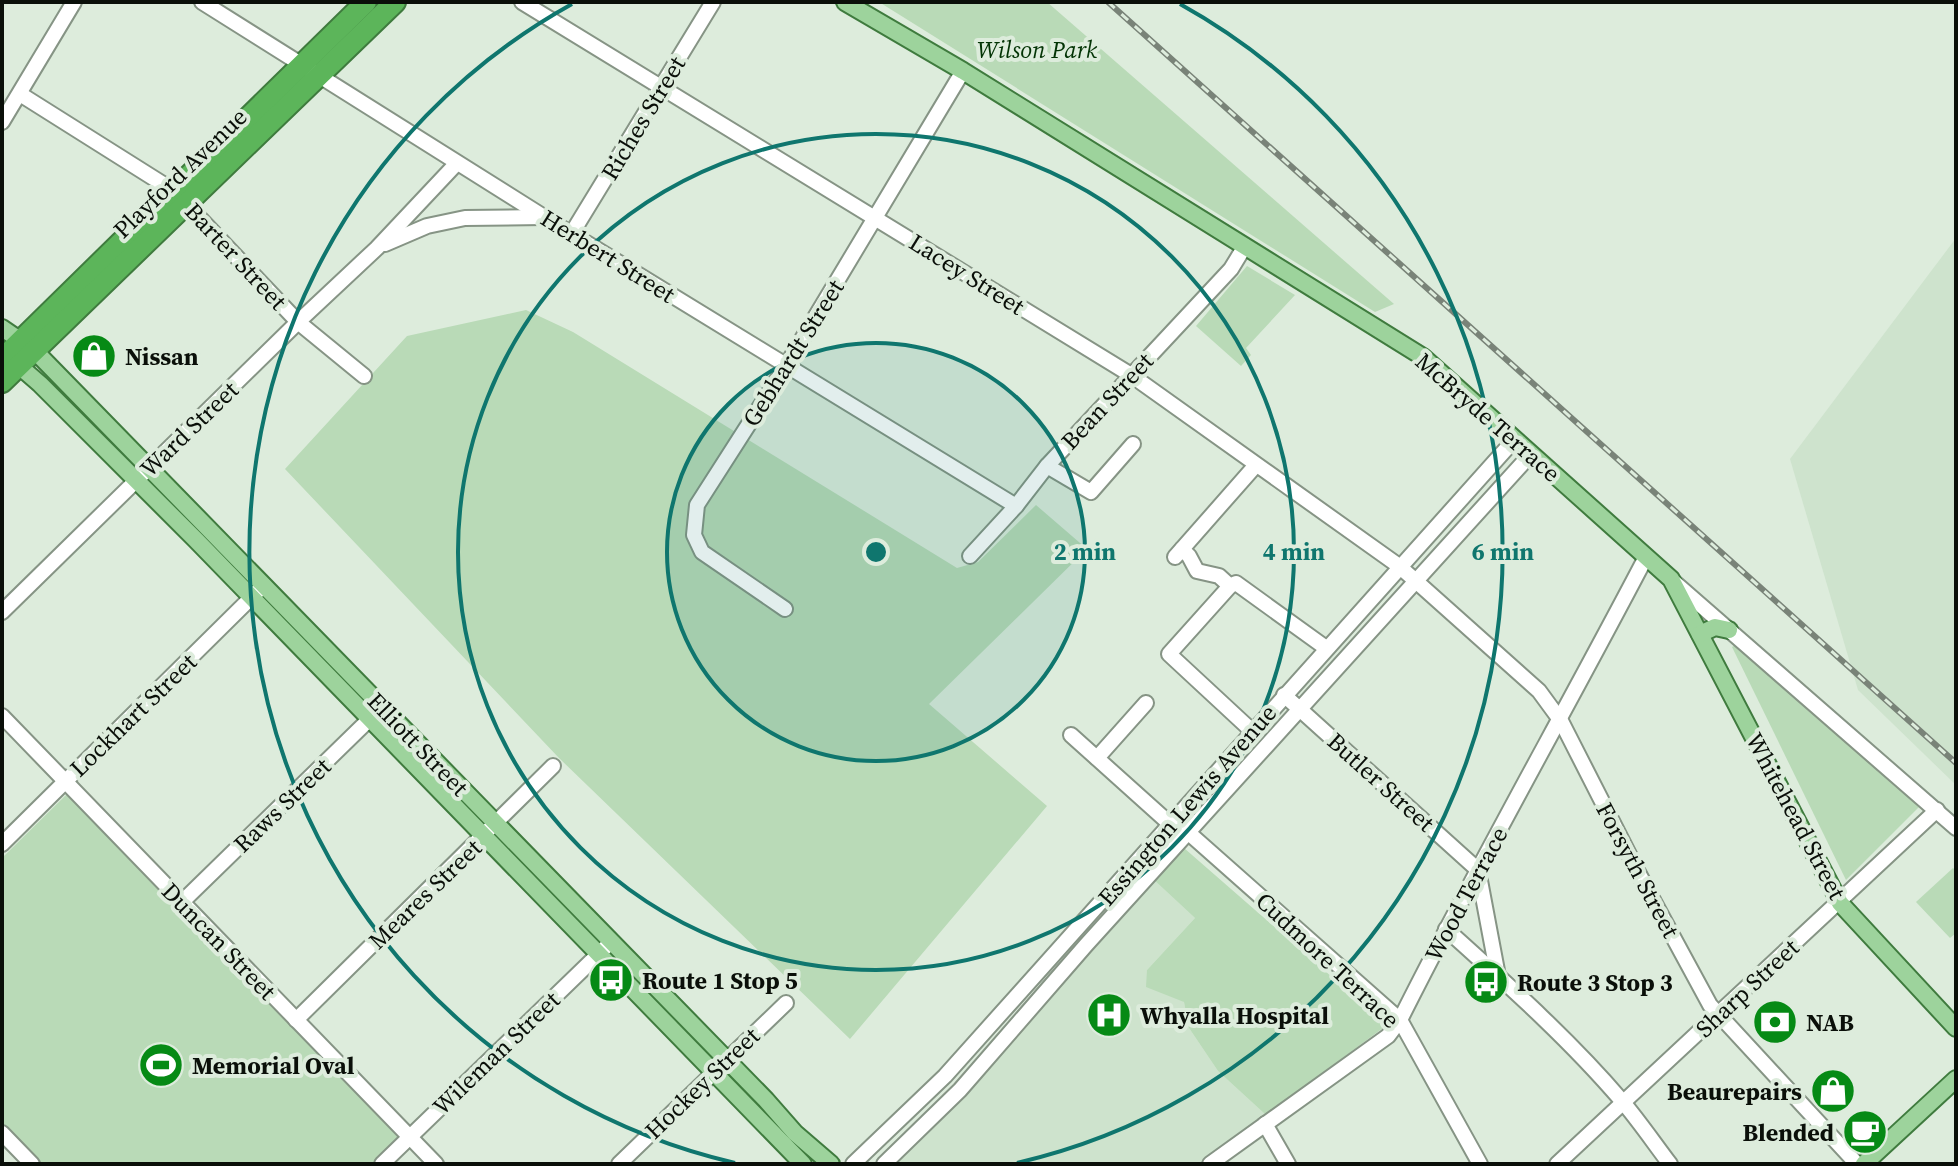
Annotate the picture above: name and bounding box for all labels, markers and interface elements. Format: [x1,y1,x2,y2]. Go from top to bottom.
park label: Wilson Park [977,33,1098,66]
street label: Riches Street [593,50,693,186]
street label: Playford Avenue [106,101,254,245]
street label: Barter Street [178,195,294,317]
street label: Herbert Street [535,202,682,311]
street label: Lacey Street [903,226,1031,323]
street label: Gebhardt Street [735,273,851,433]
shop icon: Nissan [70,332,118,380]
place label: Nissan [125,340,199,373]
street label: Bean Street [1054,345,1161,457]
street label: McBryde Terrace [1408,345,1568,489]
street label: Ward Street [133,374,245,484]
text: 2 min [1054,535,1116,568]
text: 4 min [1263,535,1325,568]
text: 6 min [1472,535,1534,568]
centre of rings [862,538,890,566]
street label: Lockhart Street [62,646,204,784]
street label: Elliott Street [360,685,476,803]
street label: Essington Lewis Avenue [1090,697,1284,913]
street label: Butler Street [1320,725,1442,839]
street label: Whitehead Street [1738,727,1854,905]
street label: Raws Street [226,750,338,860]
street label: Forsyth Street [1588,797,1688,944]
street label: Wood Terrace [1417,821,1515,967]
street label: Meares Street [361,831,489,956]
street label: Duncan Street [154,875,284,1007]
street label: Cudmore Terrace [1249,885,1407,1035]
street label: Sharp Street [1688,931,1806,1045]
bus stop icon: Route 1 Stop 5 [587,956,635,1004]
bus stop icon: Route 3 Stop 3 [1462,958,1510,1006]
place label: Route 1 Stop 5 [642,964,798,997]
place label: Route 3 Stop 3 [1517,966,1673,999]
street label: Wileman Street [425,984,567,1122]
hospital icon: Whyalla Hospital [1085,991,1133,1039]
bank icon: NAB [1751,998,1799,1046]
place label: Whyalla Hospital [1140,999,1329,1032]
place label: NAB [1806,1006,1854,1039]
street label: Hockey Street [637,1020,767,1146]
sports icon: Memorial Oval [137,1041,185,1089]
place label: Memorial Oval [192,1049,355,1082]
shop icon: Beaurepairs [1809,1067,1857,1115]
place label: Beaurepairs [1667,1075,1802,1108]
cafe icon: Blended [1841,1108,1889,1156]
place label: Blended [1743,1116,1834,1149]

